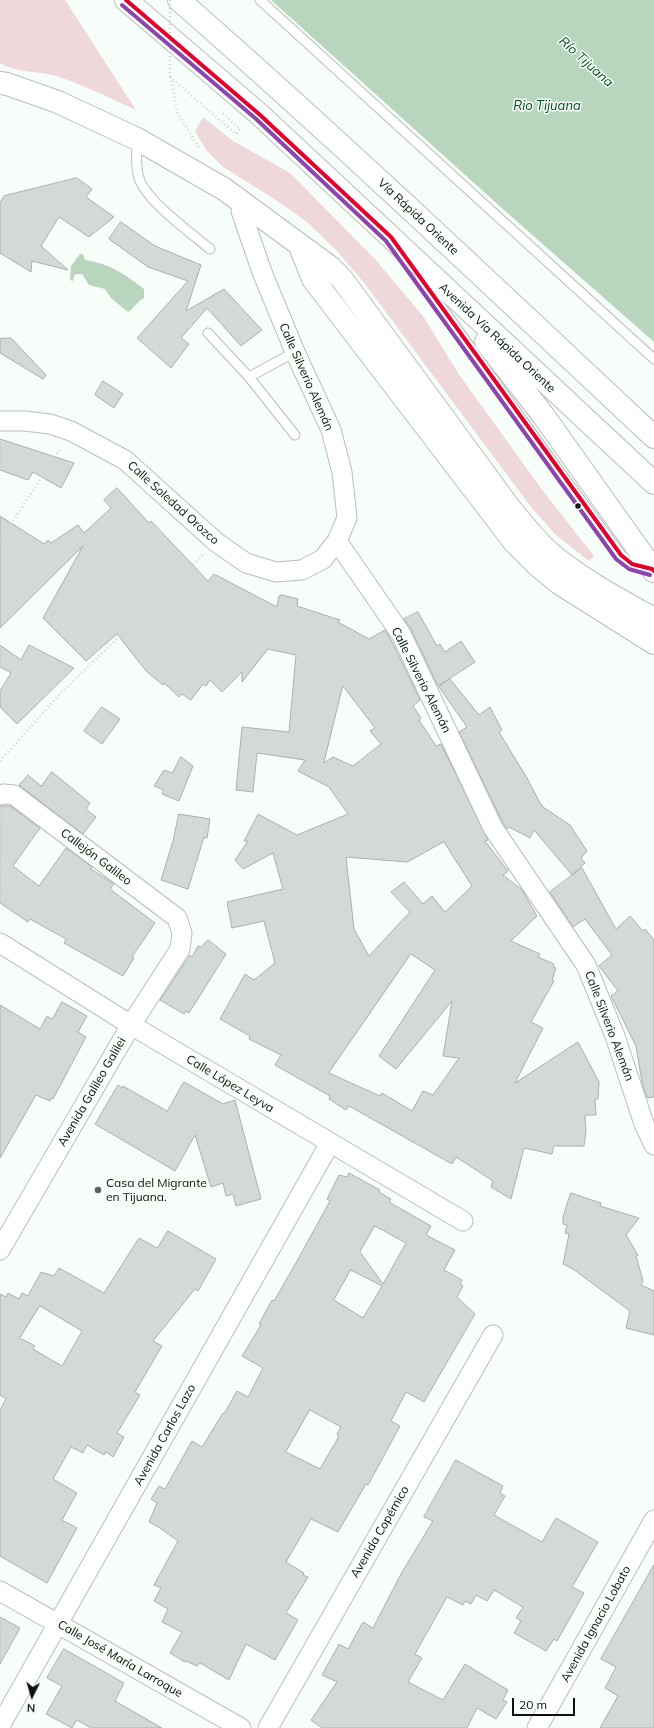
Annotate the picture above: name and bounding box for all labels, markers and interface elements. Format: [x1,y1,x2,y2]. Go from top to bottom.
water label: Río Tijuana [556,34,616,90]
water label: Rio Tijuana [513,98,581,114]
street label: Vía Rápida Oriente [375,176,461,258]
street label: Avenida Vía Rápida Oriente [436,280,558,396]
street label: Calle Silverio Alemán [276,321,336,433]
street label: Calle Soledad Orozco [124,458,222,548]
unlabelled marker [573,501,583,511]
street label: Calle Silverio Alemán [388,625,454,735]
street label: Callejón Galileo [58,826,134,888]
street label: Calle Silverio Alemán [581,969,637,1083]
street label: Avenida Galileo Galilei [55,1035,129,1149]
street label: Calle López Leyva [183,1052,277,1116]
place label: Casa del Migrante en Tijuana. [106,1176,207,1204]
marker: Casa del Migrante en Tijuana. [93,1185,103,1195]
street label: Avenida Carlos Lazo [131,1382,199,1488]
street label: Avenida Copérnico [348,1483,412,1581]
street label: Avenida Ignacio Lobato [558,1563,634,1685]
street label: Calle José María Larroque [55,1617,185,1701]
north arrow [12,1676,52,1716]
scale bar [514,1690,577,1716]
text: 20 m [519,1697,547,1712]
text: N [26,1701,36,1715]

